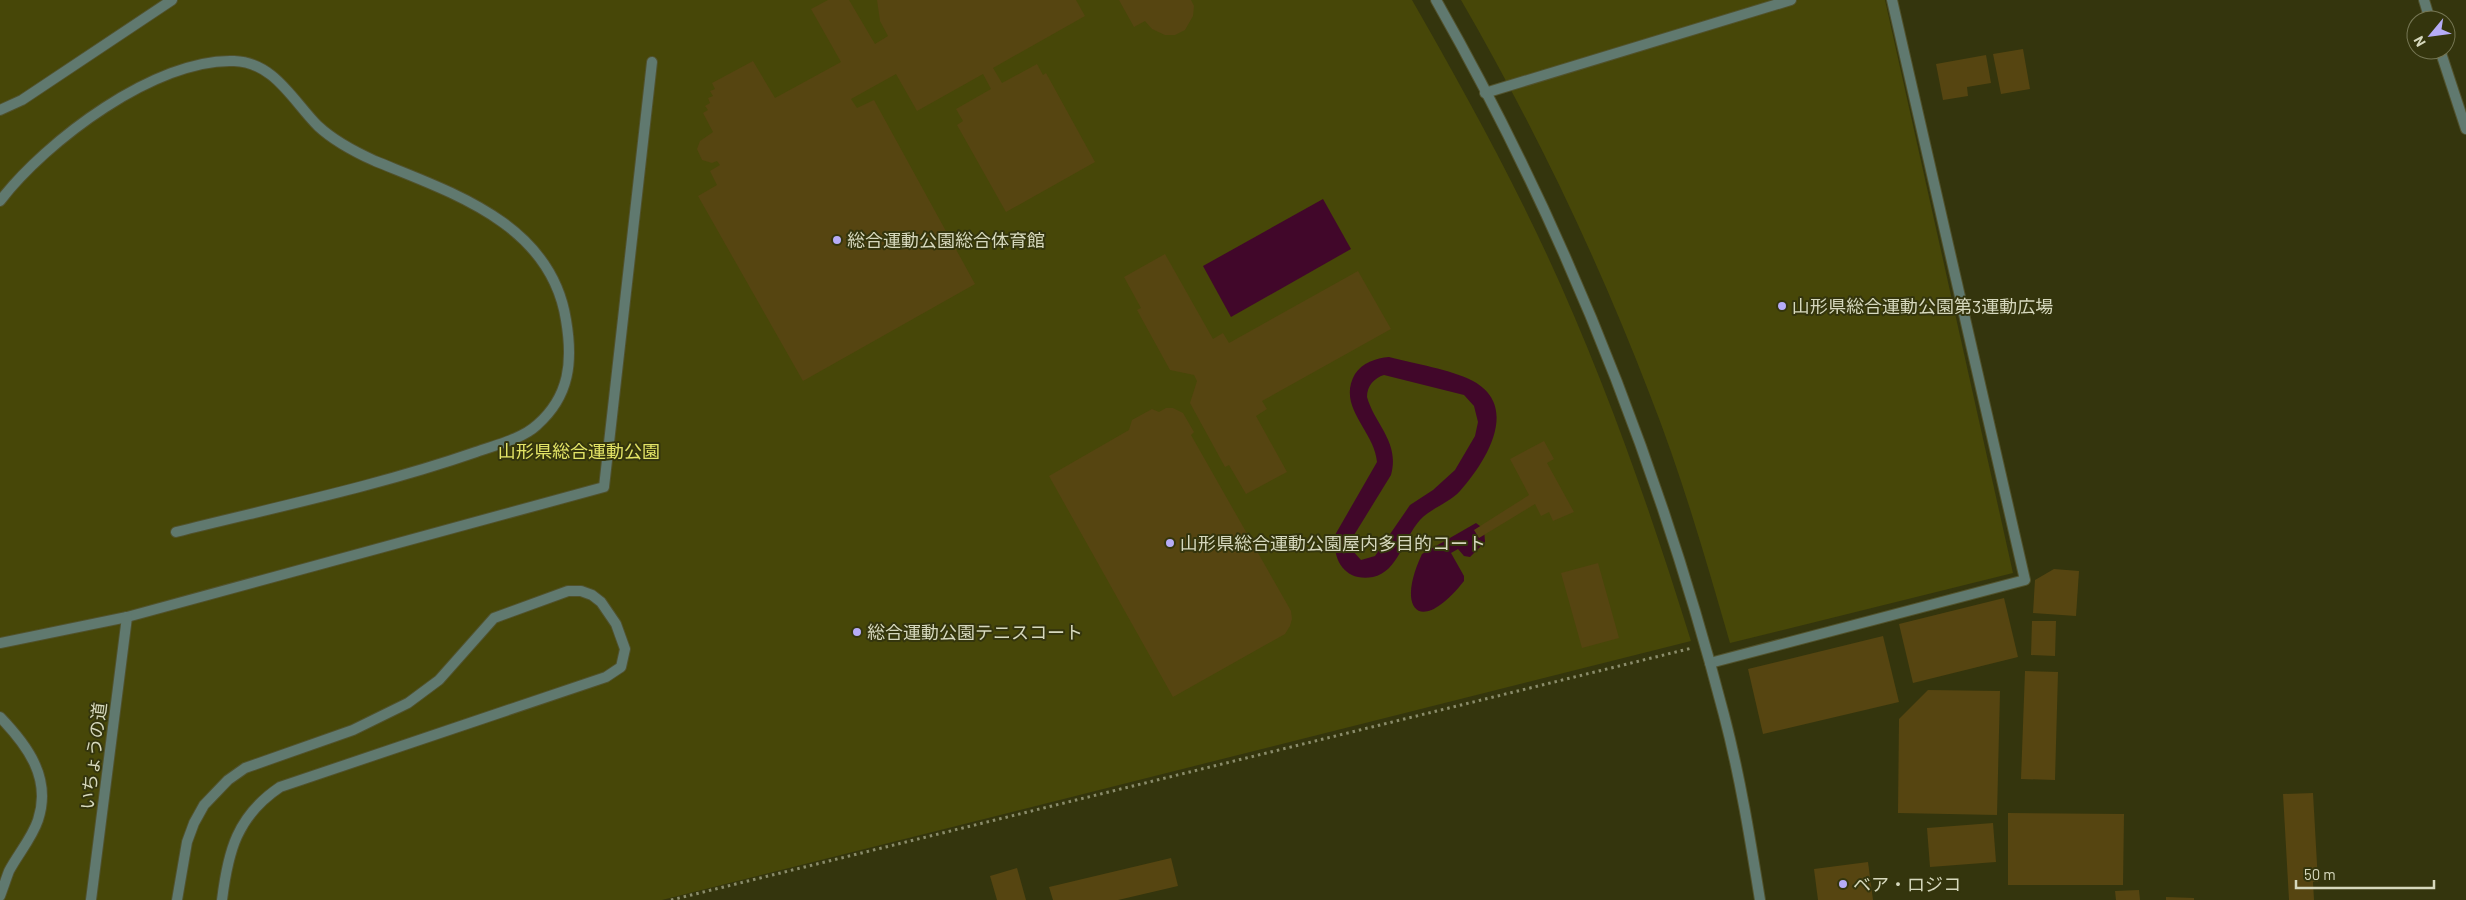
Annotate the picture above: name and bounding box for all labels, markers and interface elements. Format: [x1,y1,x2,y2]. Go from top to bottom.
north arrow [2406,10,2456,60]
text: N [2410,33,2429,50]
place label: 総合運動公園総合体育館 [847,229,1045,251]
marker: 総合運動公園総合体育館 [831,234,843,246]
place label: 山形県総合運動公園第3運動広場 [1792,295,2053,317]
marker: 山形県総合運動公園第3運動広場 [1776,300,1788,312]
park label: 山形県総合運動公園 [498,440,660,462]
place label: 山形県総合運動公園屋内多目的コート [1180,532,1486,554]
marker: 山形県総合運動公園屋内多目的コート [1164,537,1176,549]
place label: 総合運動公園テニスコート [867,621,1083,643]
marker: 総合運動公園テニスコート [851,626,863,638]
street label: いちょうの道 [76,701,110,811]
scale bar [2296,858,2434,890]
text: 50 m [2304,865,2336,883]
place label: ベア・ロジコ [1853,873,1961,895]
marker: ベア・ロジコ [1837,878,1849,890]

